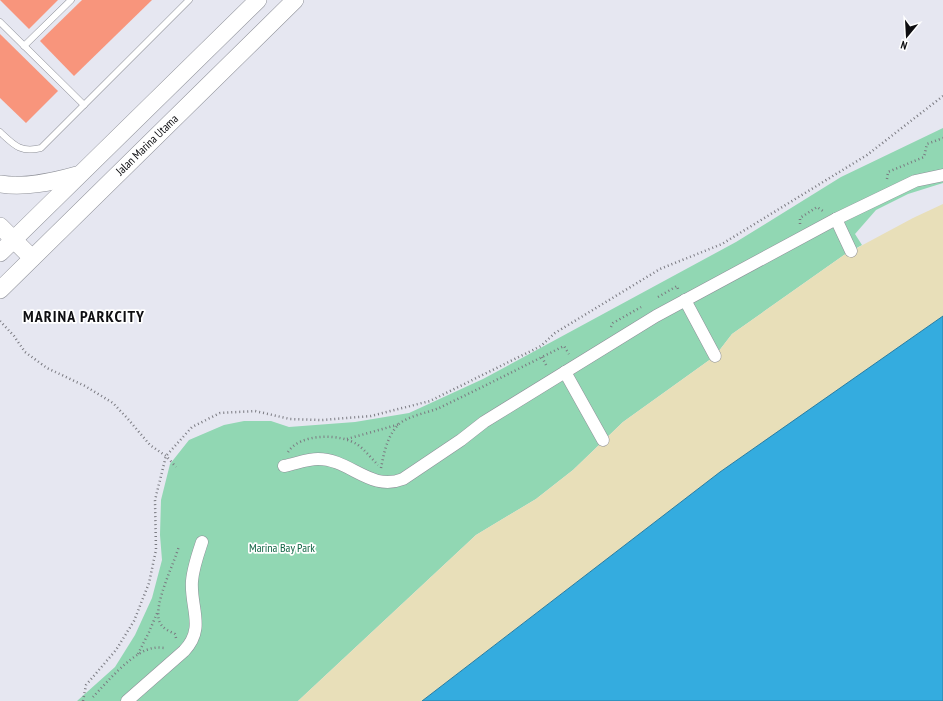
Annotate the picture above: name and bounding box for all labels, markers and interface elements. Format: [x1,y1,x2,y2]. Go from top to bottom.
north arrow [887,16,927,56]
text: N [899,38,909,53]
street label: Jalan Marina Utama [112,111,181,179]
district label: MARINA PARKCITY [23,306,145,326]
park label: Marina Bay Park [249,540,315,555]

